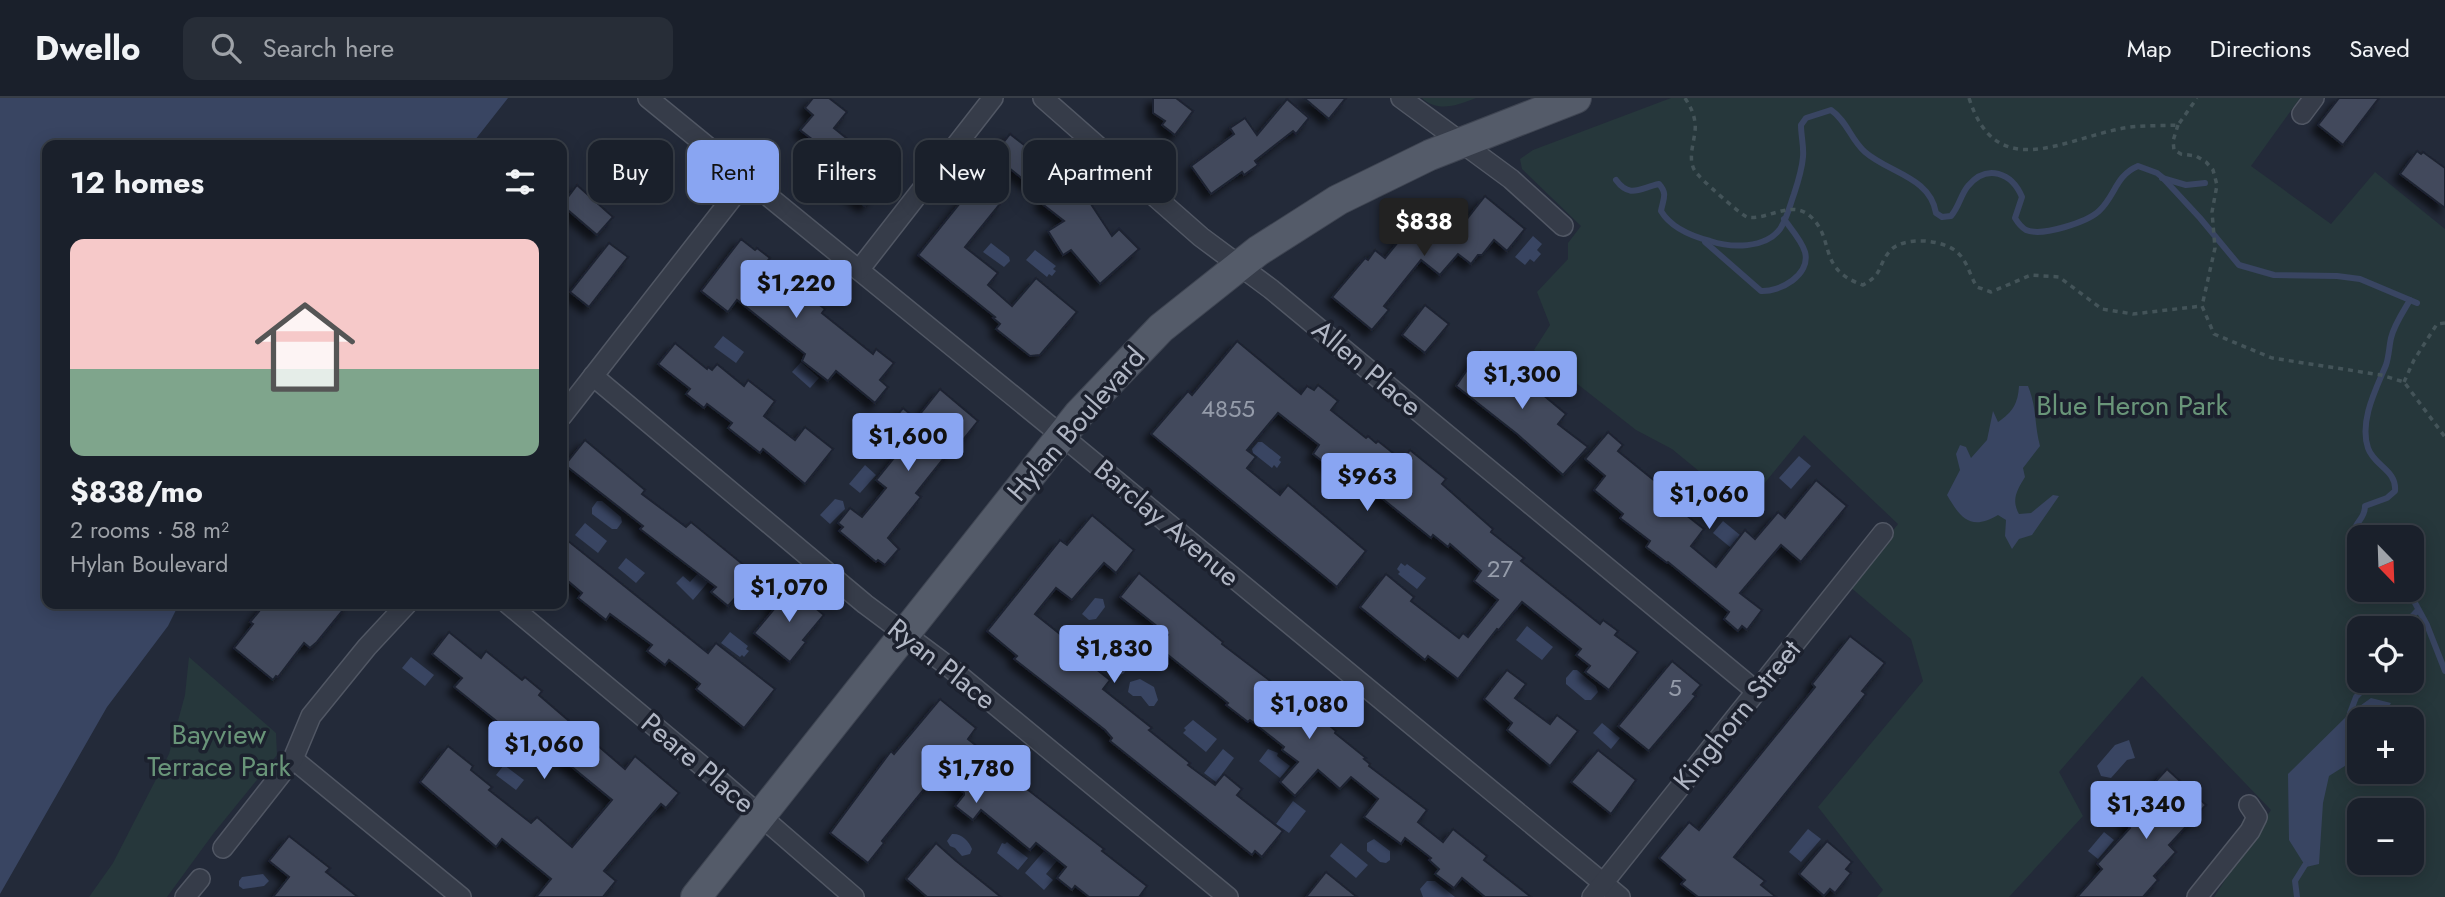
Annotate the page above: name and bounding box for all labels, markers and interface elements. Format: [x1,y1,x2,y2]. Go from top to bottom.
search box [183,17,673,80]
text: Dwello [35,25,141,72]
icon: search [207,29,245,67]
text: Search here [263,29,394,67]
text: Map [2127,31,2172,66]
text: Directions [2210,31,2311,66]
text: Saved [2349,31,2410,66]
chip: Buy [588,140,673,203]
chip: Rent [687,140,779,203]
chip: Filters [793,140,901,203]
chip: New [915,140,1009,203]
chip: Apartment [1023,140,1176,203]
text: 12 homes [70,161,204,204]
icon: filters [501,163,539,201]
pin: $838 [1383,198,1465,258]
text: $838 [1395,204,1453,238]
pin: $1,220 [739,260,853,320]
text: $1,220 [757,266,835,300]
icon: home [242,284,368,410]
street label: Allen Place [1303,310,1431,426]
street label: Hylan Boulevard [997,338,1155,510]
pin: $1,300 [1465,352,1579,411]
text: $1,300 [1483,357,1561,391]
park label: Blue Heron Park [2036,385,2228,426]
house number: 4855 [1201,391,1255,426]
pin: $1,600 [851,414,965,473]
text: $1,600 [868,419,948,453]
street label: Barclay Avenue [1085,450,1249,596]
pin: $963 [1326,454,1408,513]
text: $963 [1337,459,1397,493]
text: $838/mo [70,470,203,513]
pin: $1,060 [1652,472,1766,531]
text: $1,060 [1669,477,1749,511]
text: 2 rooms · 58 m² [70,513,229,547]
north arrow [2347,525,2424,602]
map controls [2347,525,2424,875]
text: Hylan Boulevard [70,547,228,581]
house number: 27 [1487,551,1514,586]
pin: $1,070 [732,564,846,624]
text: $1,070 [750,570,828,604]
street label: Ryan Place [879,609,1005,719]
button: locate [2347,616,2424,693]
pin: $1,830 [1057,626,1171,685]
text: $1,830 [1075,631,1153,665]
street label: Kinghorn Street [1663,631,1811,799]
house number: 5 [1668,670,1682,705]
pin: $1,080 [1252,682,1366,741]
text: $1,080 [1270,687,1348,721]
street label: Peare Place [632,703,764,823]
button: + [2347,707,2424,784]
park label: Bayview Terrace Park [147,714,291,787]
pin: $1,060 [487,722,601,781]
text: $1,060 [504,727,584,761]
pin: $1,780 [919,746,1033,805]
text: $1,780 [938,751,1014,785]
pin: $1,340 [2089,782,2203,841]
text: $1,340 [2106,787,2186,821]
button: − [2347,798,2424,875]

